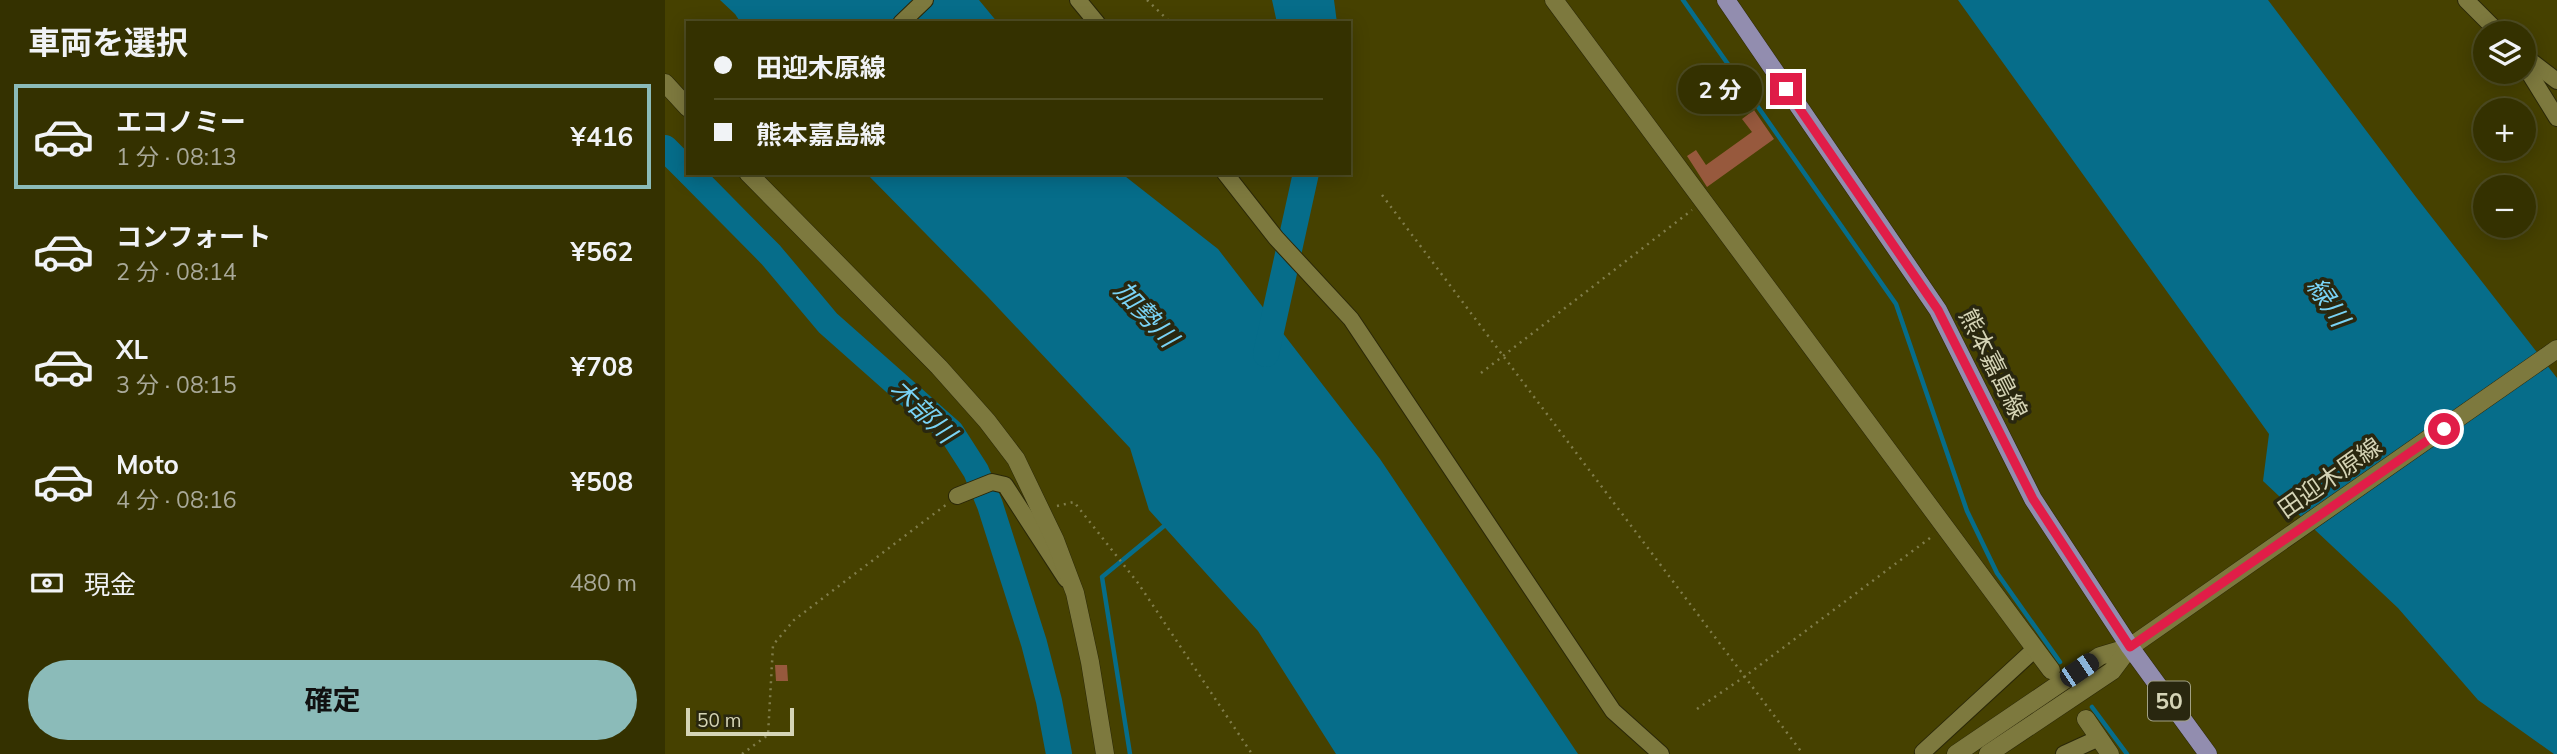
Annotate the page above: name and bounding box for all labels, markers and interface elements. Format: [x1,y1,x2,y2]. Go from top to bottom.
map controls [2473,21,2536,238]
button: layers [2473,21,2536,84]
text: 車両を選択 [28,22,188,62]
text: 田迎木原線 [756,51,886,84]
callout: 2 分 [1677,64,1761,114]
route end [1770,73,1802,105]
text: 2 分 [1698,75,1742,104]
button: + [2473,98,2536,161]
icon: car [32,105,95,168]
text: エコノミー [116,105,246,138]
text: 熊本嘉島線 [756,118,886,151]
text: ¥416 [571,120,633,153]
text: 1 分 · 08:13 [116,142,237,171]
button: − [2473,175,2536,238]
icon: car [32,220,95,283]
text: コンフォート [116,220,271,253]
text: ¥562 [571,235,633,268]
text: 2 分 · 08:14 [116,257,237,286]
water label: 緑川 [2300,271,2358,335]
water label: 加勢川 [1108,274,1187,356]
street label: 熊本嘉島線 [1953,303,2034,424]
text: XL [116,333,148,366]
icon: car [32,335,95,398]
text: ¥708 [571,350,633,383]
text: 3 分 · 08:15 [116,370,237,399]
water label: 木部川 [884,372,965,452]
route start [2428,413,2460,445]
street label: 田迎木原線 [2272,430,2387,524]
text: Moto [116,448,179,481]
icon: car [32,450,95,513]
text: ¥508 [571,465,633,498]
text: 4 分 · 08:16 [116,485,237,514]
icon: cash [28,564,66,602]
text: 現金 [84,568,136,601]
text: 480 m [569,568,637,597]
car [2056,650,2103,690]
button: 確定 [28,660,637,740]
road number: 50 [2148,681,2190,720]
scale bar [686,705,795,737]
text: 50 m [697,708,741,732]

